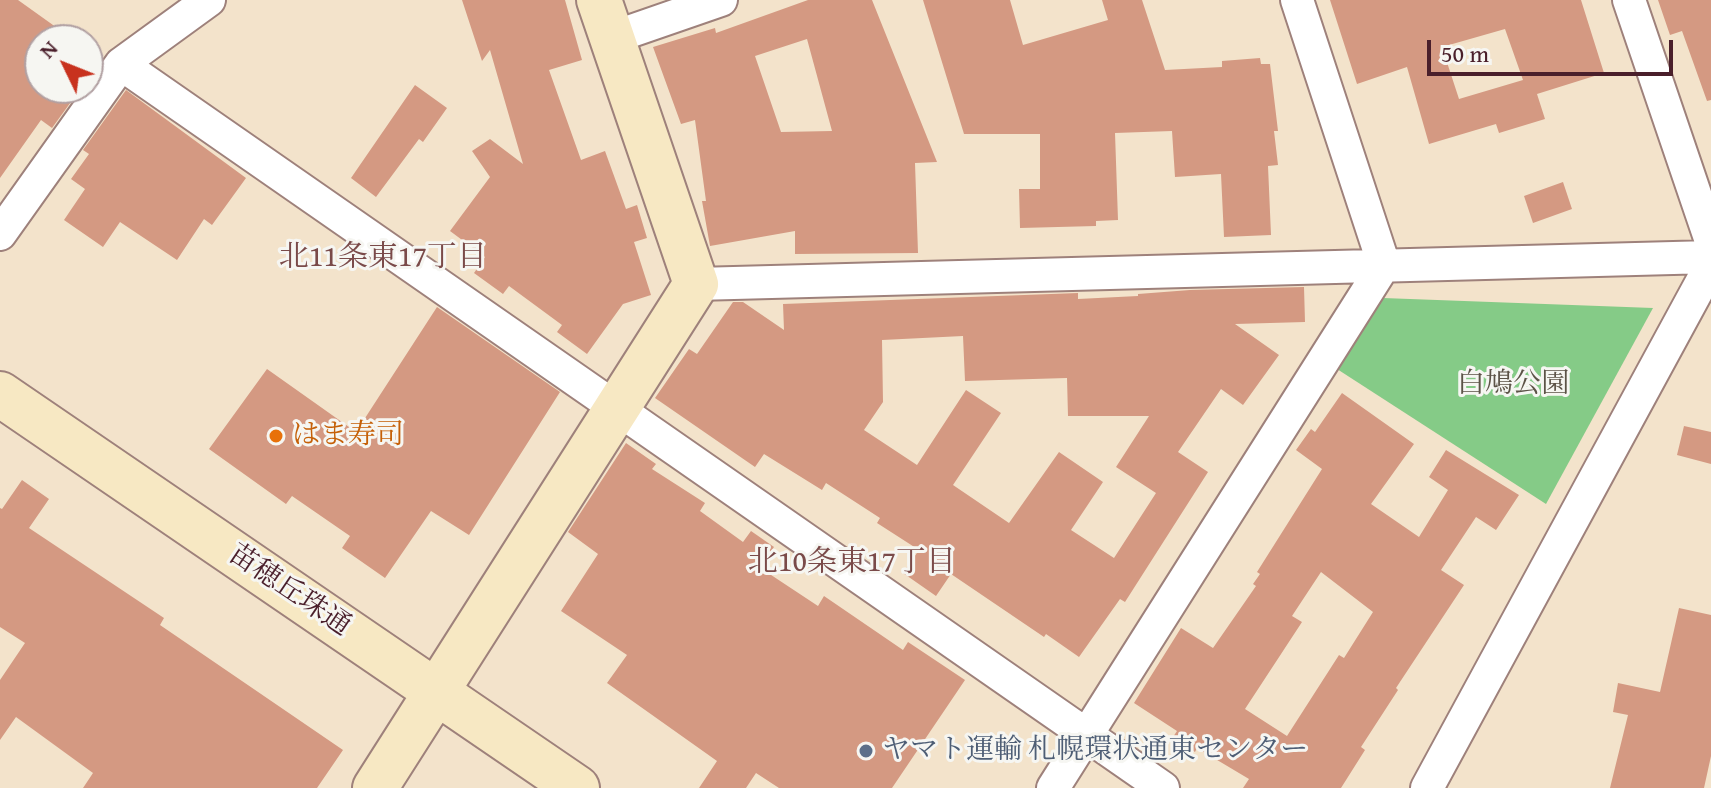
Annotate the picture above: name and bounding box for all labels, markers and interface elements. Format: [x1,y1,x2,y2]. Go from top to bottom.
north arrow [24,24,104,104]
scale bar [1431,24,1677,74]
text: N [31,33,65,65]
text: 50 m [1441,36,1489,71]
district label: 北11条東17丁目 [279,240,487,276]
park label: 白鳩公園 [1457,368,1569,402]
place label: はま寿司 [292,419,404,453]
marker: はま寿司 [267,427,285,445]
street label: 苗穂丘珠通 [222,538,356,644]
district label: 北10条東17丁目 [748,545,956,581]
place label: ヤマト運輸 札幌環状通東センター [882,734,1308,768]
marker: ヤマト運輸 札幌環状通東センター [857,742,875,760]

